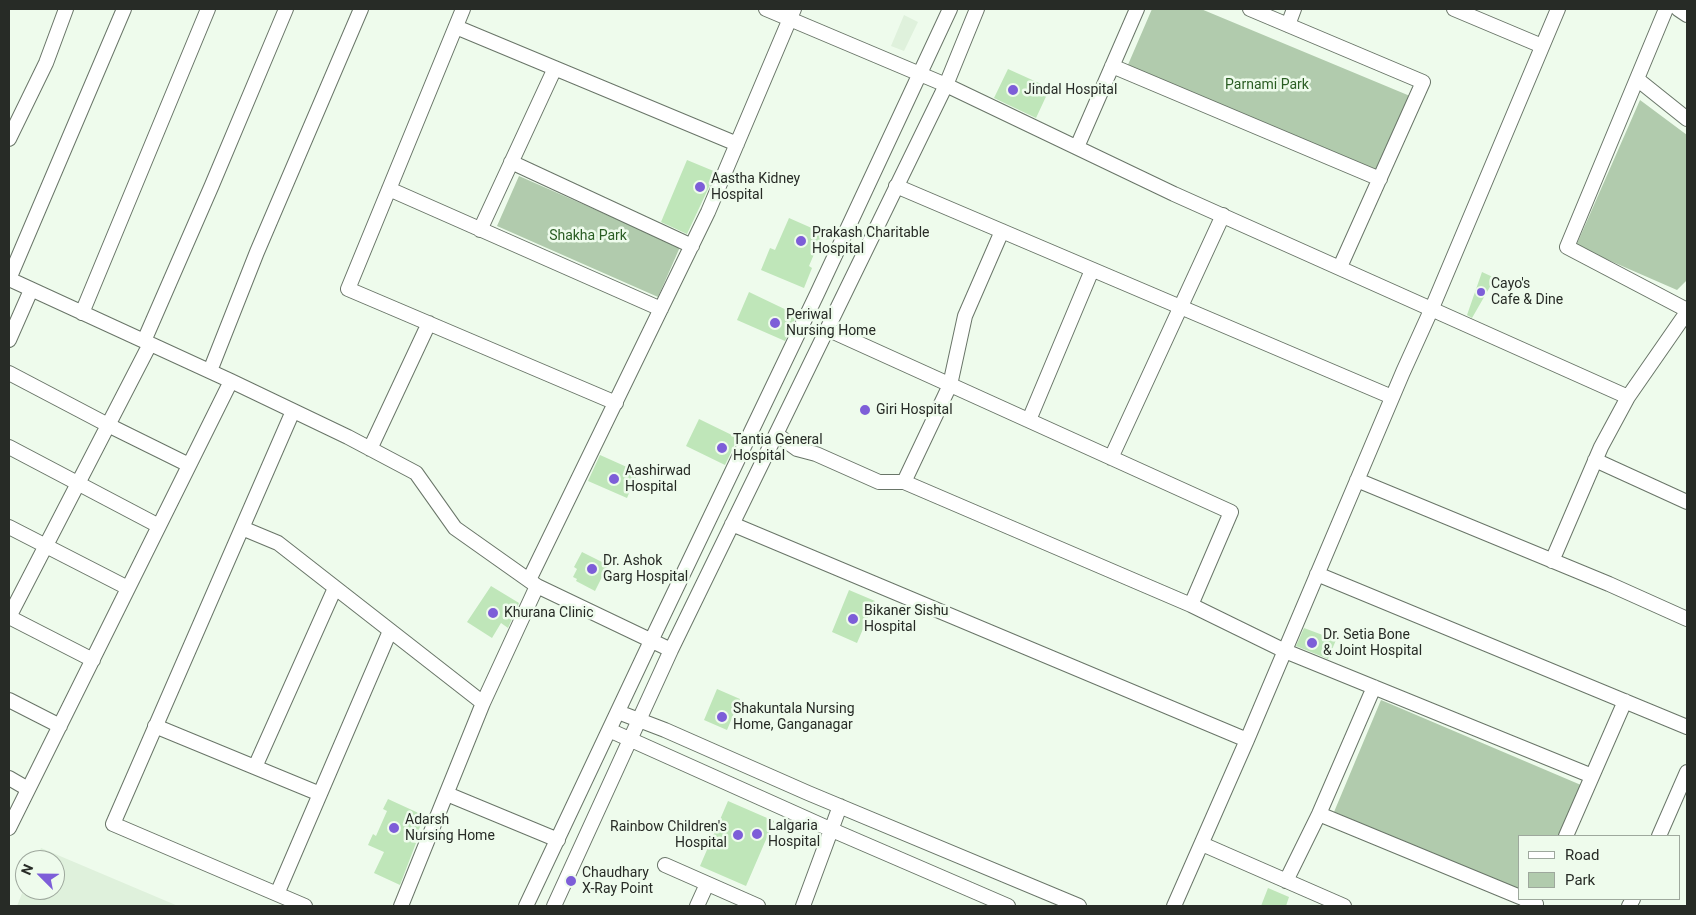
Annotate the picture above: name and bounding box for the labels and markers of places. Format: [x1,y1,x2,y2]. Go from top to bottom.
place label: Jindal Hospital [1024,82,1117,98]
marker: Jindal Hospital [1006,83,1020,97]
place label: Aastha Kidney Hospital [711,171,800,203]
marker: Aastha Kidney Hospital [693,180,707,194]
place label: Prakash Charitable Hospital [812,225,930,258]
marker: Prakash Charitable Hospital [794,234,808,248]
place label: Cayo's Cafe & Dine [1491,276,1563,308]
marker: Cayo's Cafe & Dine [1475,286,1487,298]
place label: Periwal Nursing Home [786,307,876,340]
marker: Periwal Nursing Home [768,316,782,330]
place label: Giri Hospital [876,402,953,418]
marker: Giri Hospital [858,403,872,417]
place label: Tantia General Hospital [733,432,823,464]
marker: Tantia General Hospital [715,441,729,455]
place label: Aashirwad Hospital [625,463,691,496]
marker: Aashirwad Hospital [607,472,621,486]
place label: Dr. Ashok Garg Hospital [603,553,688,586]
marker: Dr. Ashok Garg Hospital [585,562,599,576]
place label: Bikaner Sishu Hospital [864,603,949,636]
place label: Khurana Clinic [504,605,594,621]
marker: Khurana Clinic [486,606,500,620]
marker: Bikaner Sishu Hospital [846,612,860,626]
place label: Dr. Setia Bone & Joint Hospital [1323,627,1422,660]
marker: Dr. Setia Bone & Joint Hospital [1305,636,1319,650]
place label: Shakuntala Nursing Home, Ganganagar [733,701,855,734]
marker: Shakuntala Nursing Home, Ganganagar [715,710,729,724]
place label: Adarsh Nursing Home [405,812,495,844]
place label: Lalgaria Hospital [768,818,820,850]
place label: Rainbow Children's Hospital [610,819,727,852]
marker: Adarsh Nursing Home [387,821,401,835]
marker: Lalgaria Hospital [750,827,764,841]
marker: Rainbow Children's Hospital [731,828,745,842]
place label: Chaudhary X-Ray Point [582,865,653,898]
marker: Chaudhary X-Ray Point [564,874,578,888]

